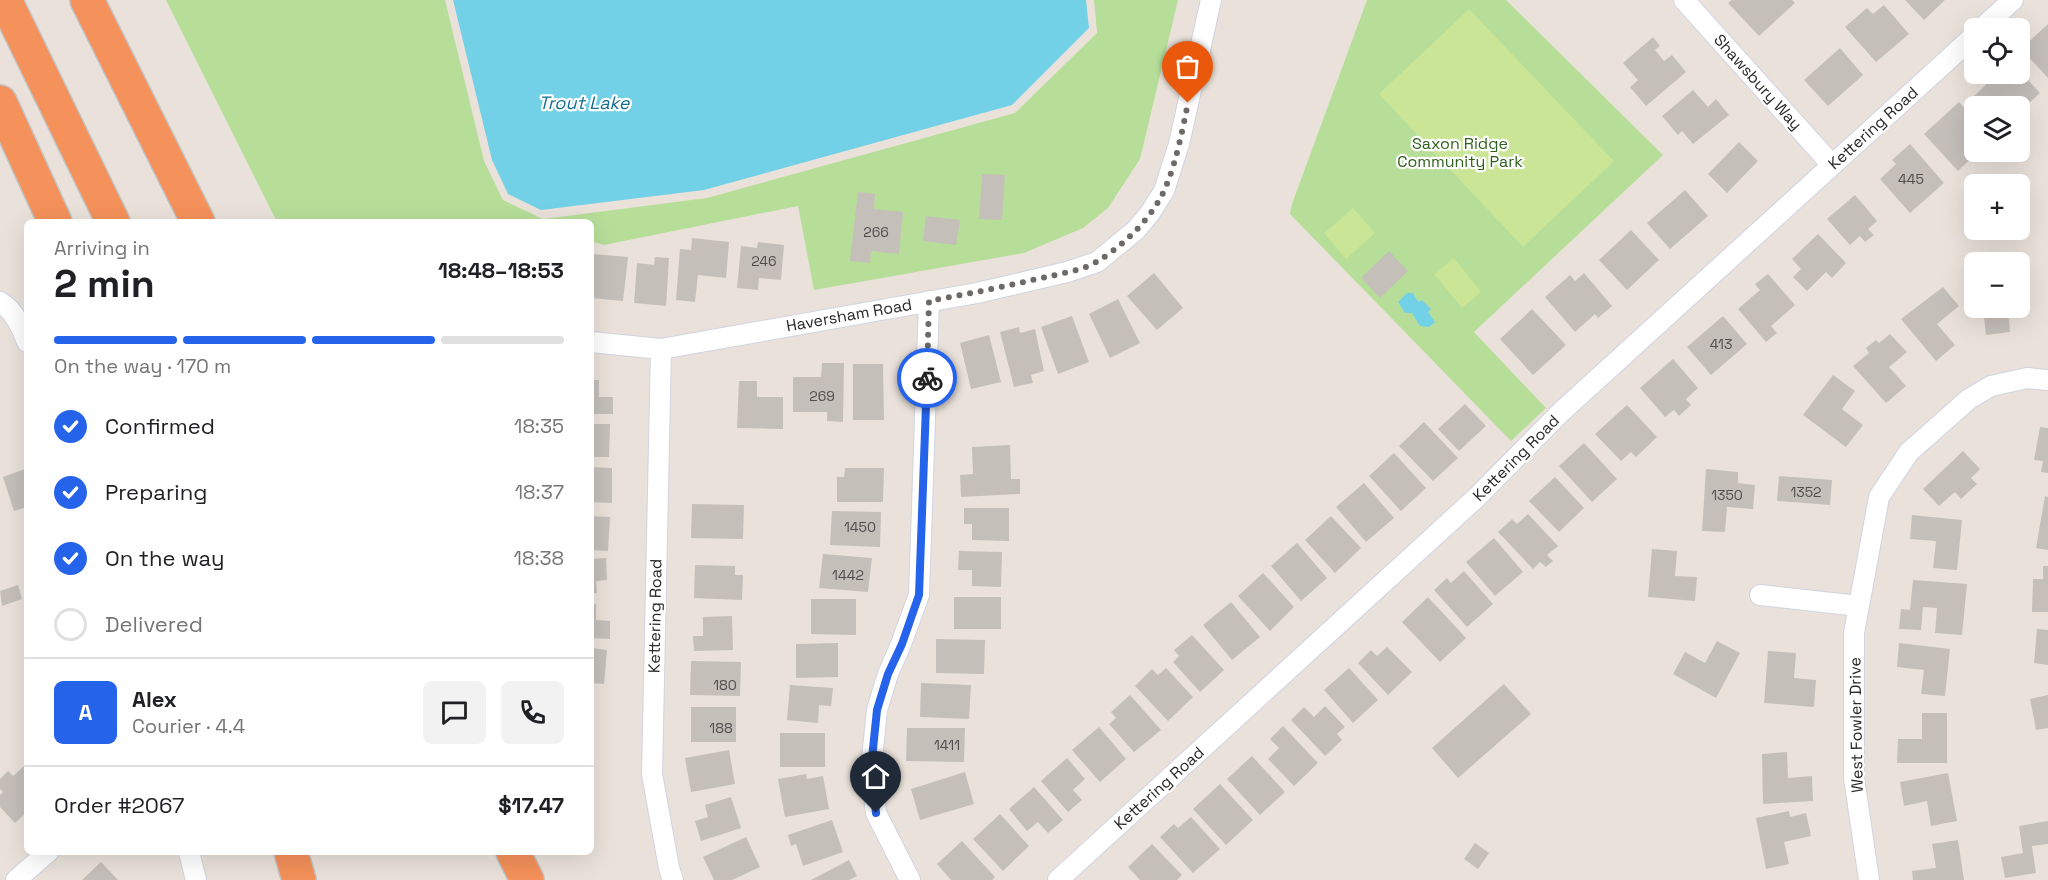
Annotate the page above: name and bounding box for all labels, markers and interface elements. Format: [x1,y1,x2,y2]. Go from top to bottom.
map controls [1964,18,2030,318]
button: locate [1964,18,2030,84]
street label: Shawsbury Way [1709,30,1807,134]
pin [1162,41,1213,103]
icon: bag [1171,50,1204,83]
street label: Kettering Road [1823,82,1923,174]
water label: Trout Lake [539,91,631,114]
button: layers [1964,96,2030,162]
park label: Saxon Ridge Community Park [1397,133,1523,172]
house number: 445 [1898,170,1924,188]
button: + [1964,174,2030,240]
house number: 266 [863,223,889,241]
text: Arriving in [54,235,150,261]
house number: 246 [751,252,777,270]
button: − [1964,252,2030,318]
text: 18:48–18:53 [438,256,564,284]
text: 2 min [54,259,155,308]
street label: Haversham Road [784,294,914,336]
house number: 413 [1710,335,1732,353]
courier [897,348,957,408]
text: On the way · 170 m [54,353,231,379]
icon: bike [911,362,944,395]
house number: 269 [809,387,835,405]
icon: check [54,410,87,443]
street label: Kettering Road [1468,410,1564,506]
text: Confirmed [105,412,215,440]
text: 18:35 [514,413,564,439]
icon: check [54,476,87,509]
text: Preparing [105,478,207,506]
text: 18:37 [515,479,564,505]
house number: 1352 [1790,483,1822,501]
house number: 1350 [1711,486,1743,504]
house number: 1450 [844,518,876,536]
icon: check [54,542,87,575]
text: On the way [105,544,224,572]
text: 18:38 [514,545,564,571]
street label: Kettering Road [644,559,666,673]
house number: 1442 [832,566,864,584]
text: Delivered [105,610,203,638]
street label: West Fowler Drive [1844,657,1868,793]
house number: 180 [713,676,737,694]
button: chat [423,681,486,744]
button: phone [501,681,564,744]
text: Alex [132,685,177,713]
text: A [79,698,92,726]
text: Courier · 4.4 [132,713,245,739]
house number: 188 [709,719,733,737]
house number: 1411 [934,736,960,754]
street label: Kettering Road [1109,742,1209,834]
pin [850,751,901,813]
icon: home [859,760,892,793]
text: Order #2067 [54,791,185,819]
text: $17.47 [498,791,564,819]

